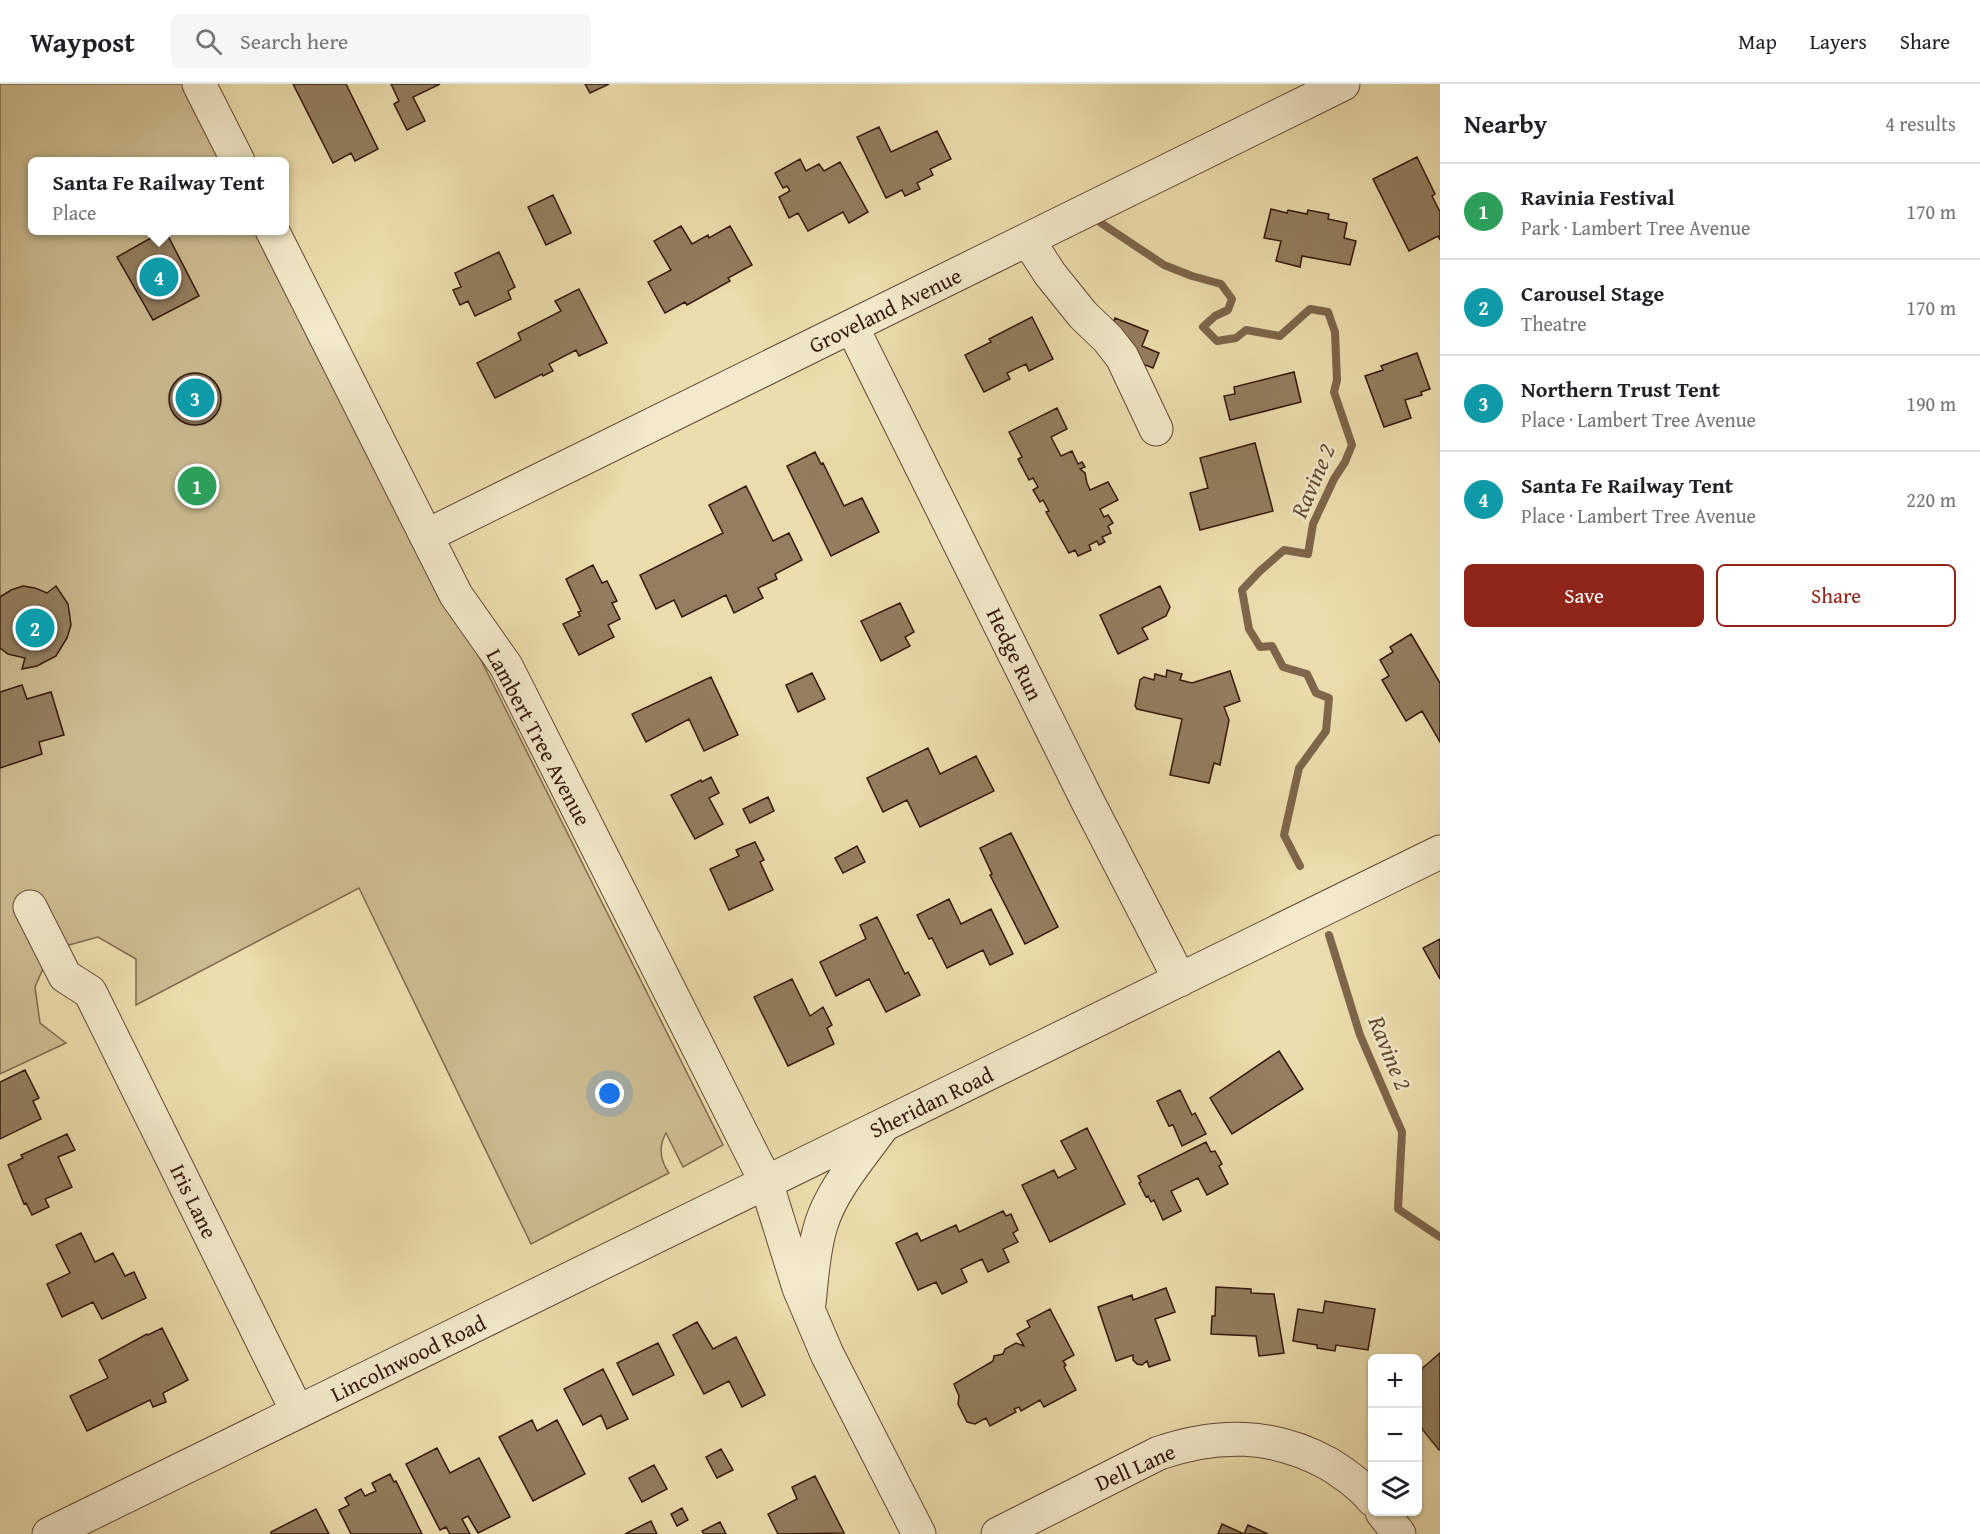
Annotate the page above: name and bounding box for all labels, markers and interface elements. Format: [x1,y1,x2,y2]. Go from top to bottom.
search box [171,14,591,68]
text: Waypost [30,21,135,62]
icon: search [192,25,225,58]
text: Search here [240,25,348,57]
text: Map [1738,26,1777,57]
text: Layers [1810,26,1867,57]
text: Share [1900,26,1950,57]
text: Nearby [1464,104,1547,143]
text: 4 results [1885,109,1956,138]
popup [28,157,289,235]
text: Santa Fe Railway Tent [52,166,265,198]
text: Ravinia Festival [1521,181,1674,213]
text: 1 [1478,197,1489,226]
text: 170 m [1906,197,1956,226]
text: Place [52,198,96,227]
text: Park · Lambert Tree Avenue [1521,213,1751,242]
pin: 4 [140,254,178,300]
street label: Groveland Avenue [803,259,967,361]
text: Carousel Stage [1521,277,1664,309]
text: 2 [1478,293,1489,322]
text: 170 m [1906,293,1956,322]
text: Theatre [1521,309,1587,338]
text: Northern Trust Tent [1521,373,1720,405]
pin: 3 [176,376,214,420]
text: 3 [1478,389,1489,418]
text: 190 m [1906,389,1956,418]
text: Place · Lambert Tree Avenue [1521,405,1756,434]
water label: Ravine 2 [1281,438,1344,524]
pin: 1 [178,464,216,508]
text: Santa Fe Railway Tent [1521,469,1733,501]
text: 4 [1478,485,1489,514]
text: 220 m [1906,485,1956,514]
text: Place · Lambert Tree Avenue [1521,501,1756,530]
button: Save [1464,564,1704,627]
button: Share [1716,564,1956,627]
street label: Hedge Run [979,602,1052,706]
pin: 2 [15,606,54,650]
street label: Lambert Tree Avenue [479,643,599,831]
water label: Ravine 2 [1359,1009,1421,1095]
street label: Sheridan Road [864,1058,998,1146]
your location [595,1079,624,1108]
street label: Iris Lane [162,1158,226,1244]
street label: Lincolnwood Road [325,1306,491,1409]
map controls [1368,1354,1422,1516]
button: + [1368,1354,1422,1408]
button: − [1368,1408,1422,1462]
street label: Dell Lane [1090,1435,1180,1499]
button: layers [1368,1462,1422,1516]

